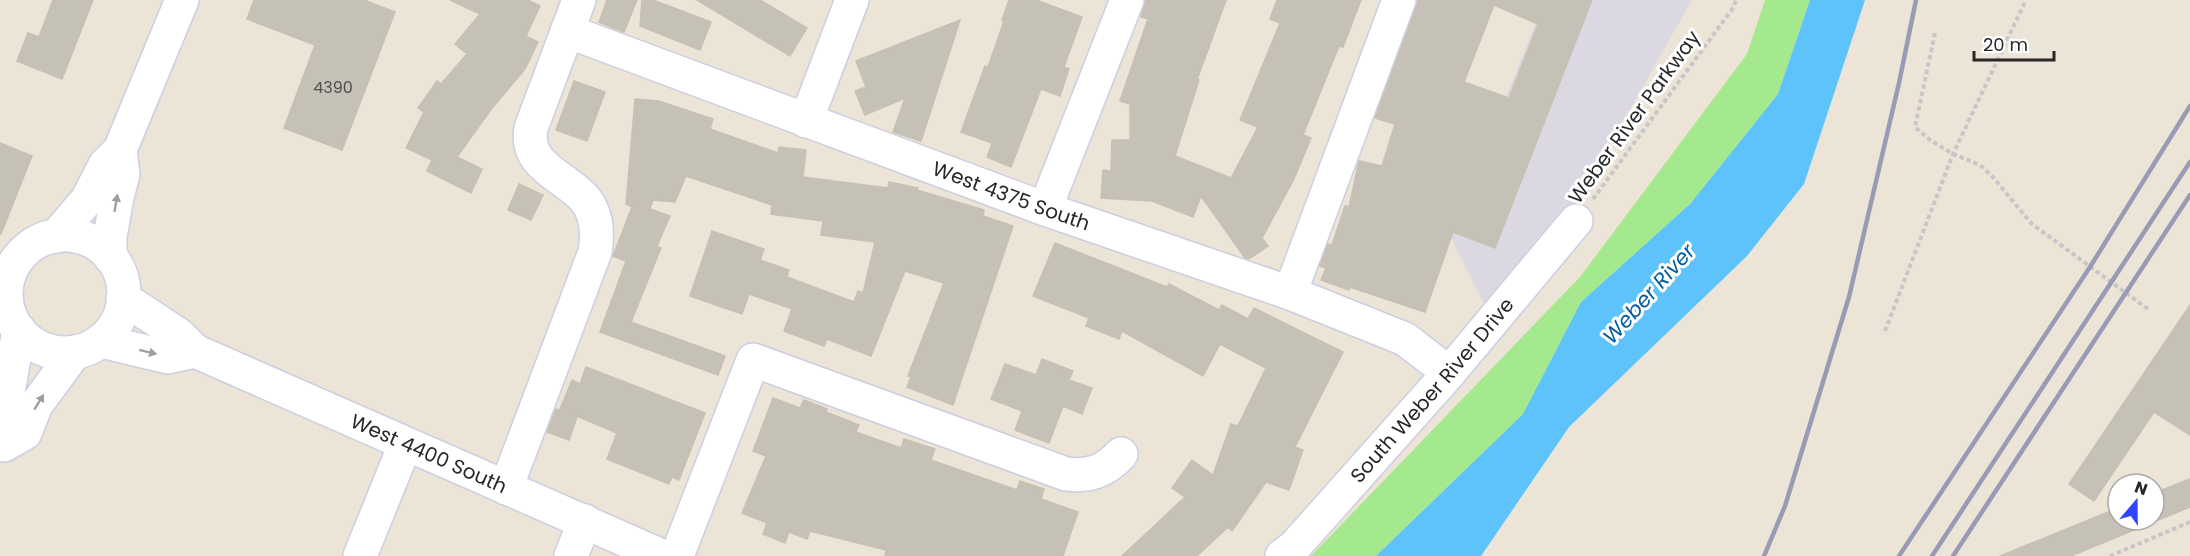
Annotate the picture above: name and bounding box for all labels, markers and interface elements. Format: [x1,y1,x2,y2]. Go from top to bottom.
scale bar [1974,24,2054,62]
street label: Weber River Parkway [1561,25,1707,209]
text: 20 m [1983,32,2028,57]
house number: 4390 [313,76,353,99]
street label: West 4375 South [929,154,1094,237]
one-way arrow [112,193,121,212]
water label: Weber River [1596,237,1702,350]
street label: South Weber River Drive [1344,291,1520,489]
one-way arrow [139,348,157,358]
one-way arrow [33,394,44,410]
street label: West 4400 South [346,407,511,500]
north arrow [2106,472,2166,532]
text: N [2131,476,2151,501]

